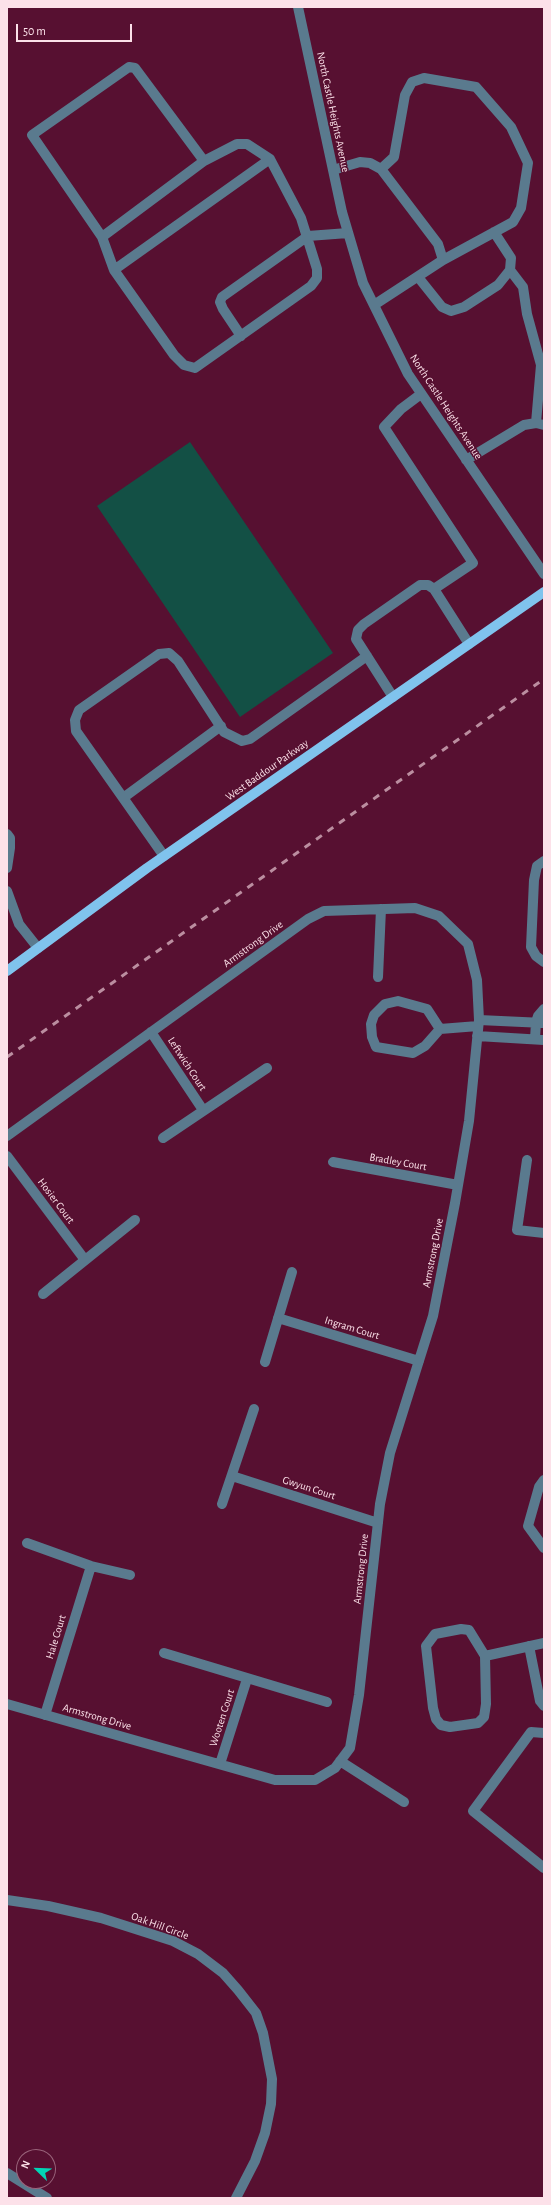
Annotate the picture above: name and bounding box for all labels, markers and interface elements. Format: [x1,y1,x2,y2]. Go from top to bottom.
scale bar [18,16,134,42]
text: 50 m [23,25,46,37]
street label: North Castle Heights Avenue [314,51,352,173]
street label: North Castle Heights Avenue [407,352,485,462]
street label: West Baddour Parkway [223,736,311,804]
street label: Armstrong Drive [221,918,285,970]
street label: Leftwich Court [165,1035,209,1093]
street label: Bradley Court [368,1150,428,1174]
street label: Hosier Court [35,1176,77,1226]
street label: Armstrong Drive [420,1217,446,1289]
street label: Ingram Court [323,1313,381,1343]
street label: Gwyun Court [281,1473,337,1503]
street label: Armstrong Drive [351,1533,371,1605]
street label: Hale Court [43,1613,69,1661]
street label: Wooten Court [207,1688,237,1748]
street label: Armstrong Drive [61,1701,133,1733]
street label: Oak Hill Circle [129,1909,191,1943]
north arrow [16,2149,56,2189]
text: N [19,2159,32,2170]

